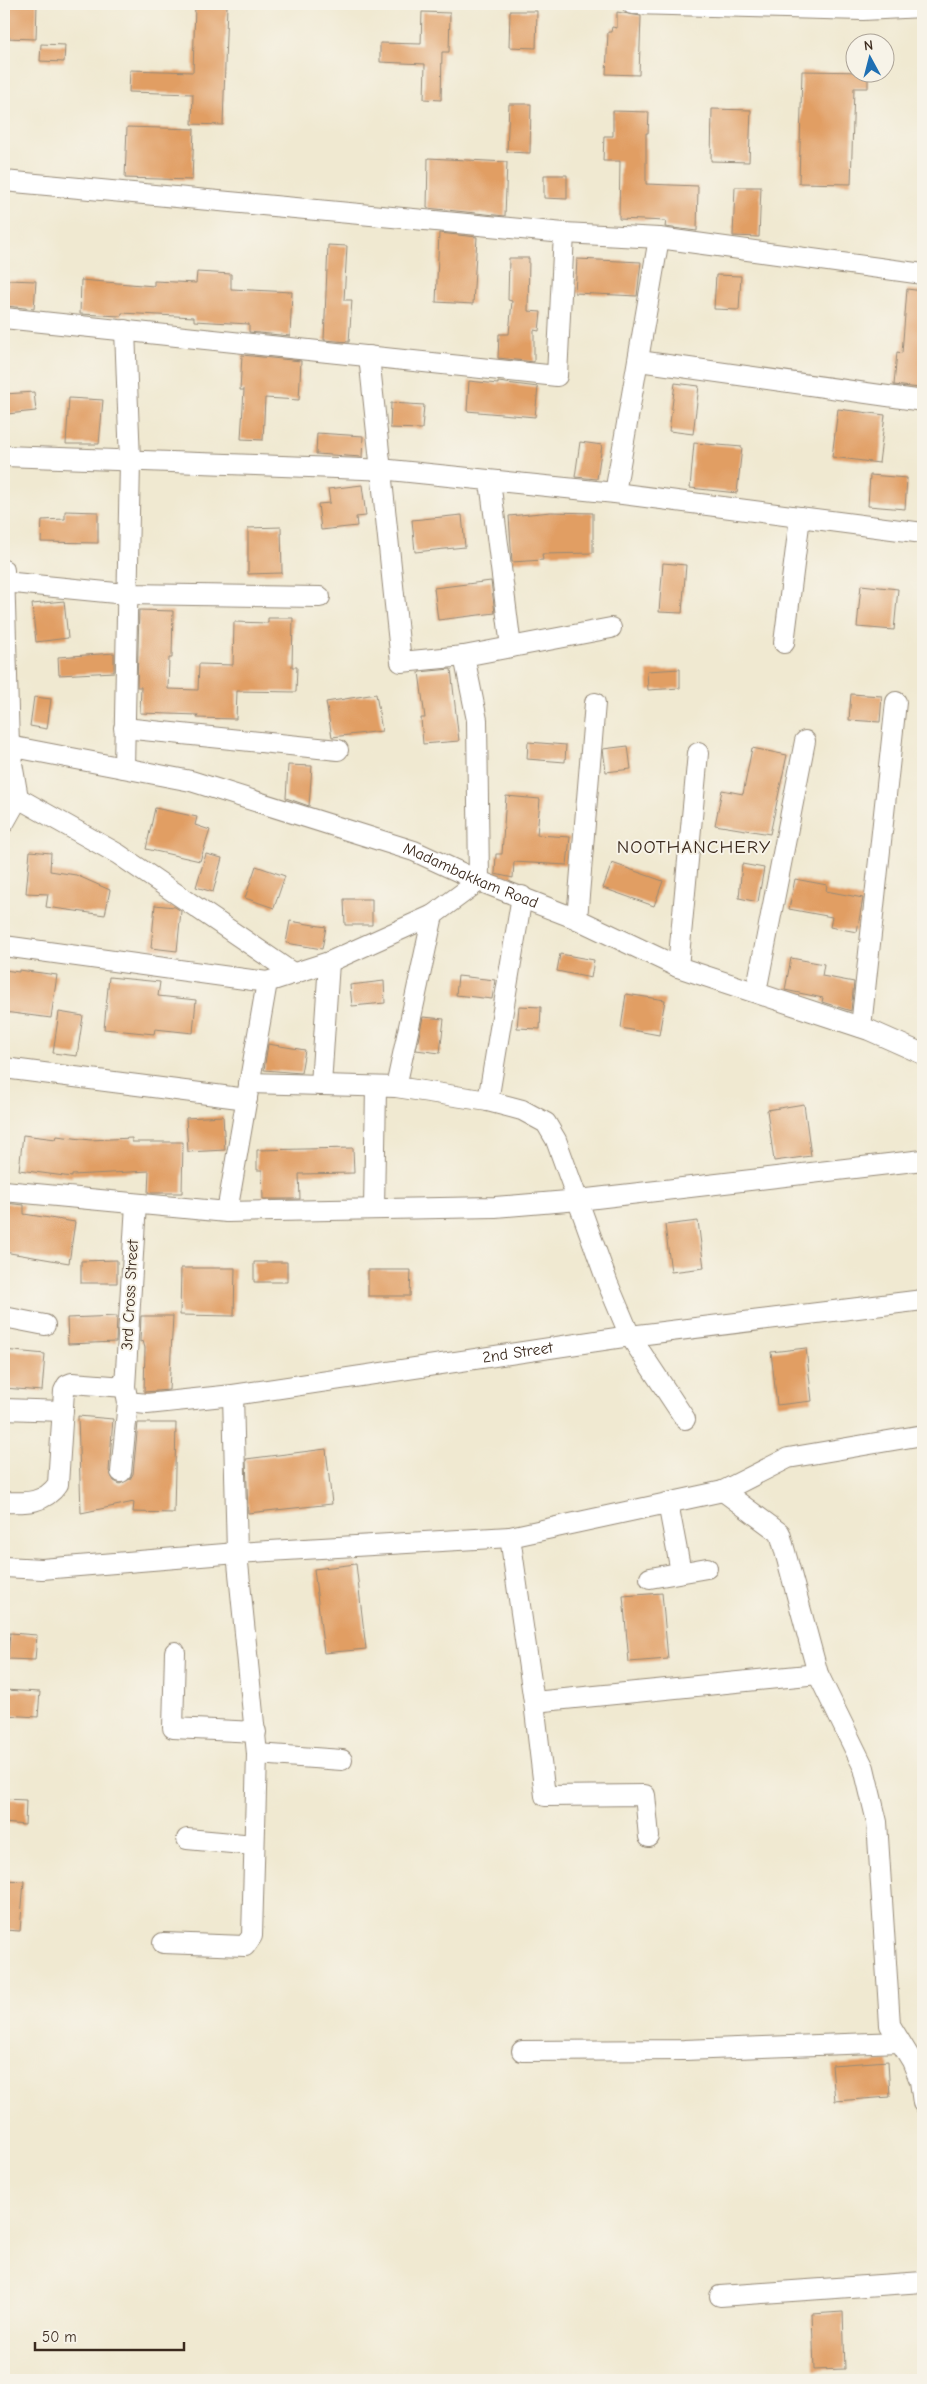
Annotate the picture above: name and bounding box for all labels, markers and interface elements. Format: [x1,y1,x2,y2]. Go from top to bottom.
north arrow [844,32,894,82]
text: N [863,37,874,55]
district label: NOOTHANCHERY [617,836,771,858]
street label: Madambakkam Road [401,839,541,912]
street label: 3rd Cross Street [118,1239,142,1351]
street label: 2nd Street [481,1338,555,1367]
scale bar [35,2319,184,2351]
text: 50 m [42,2328,77,2346]

